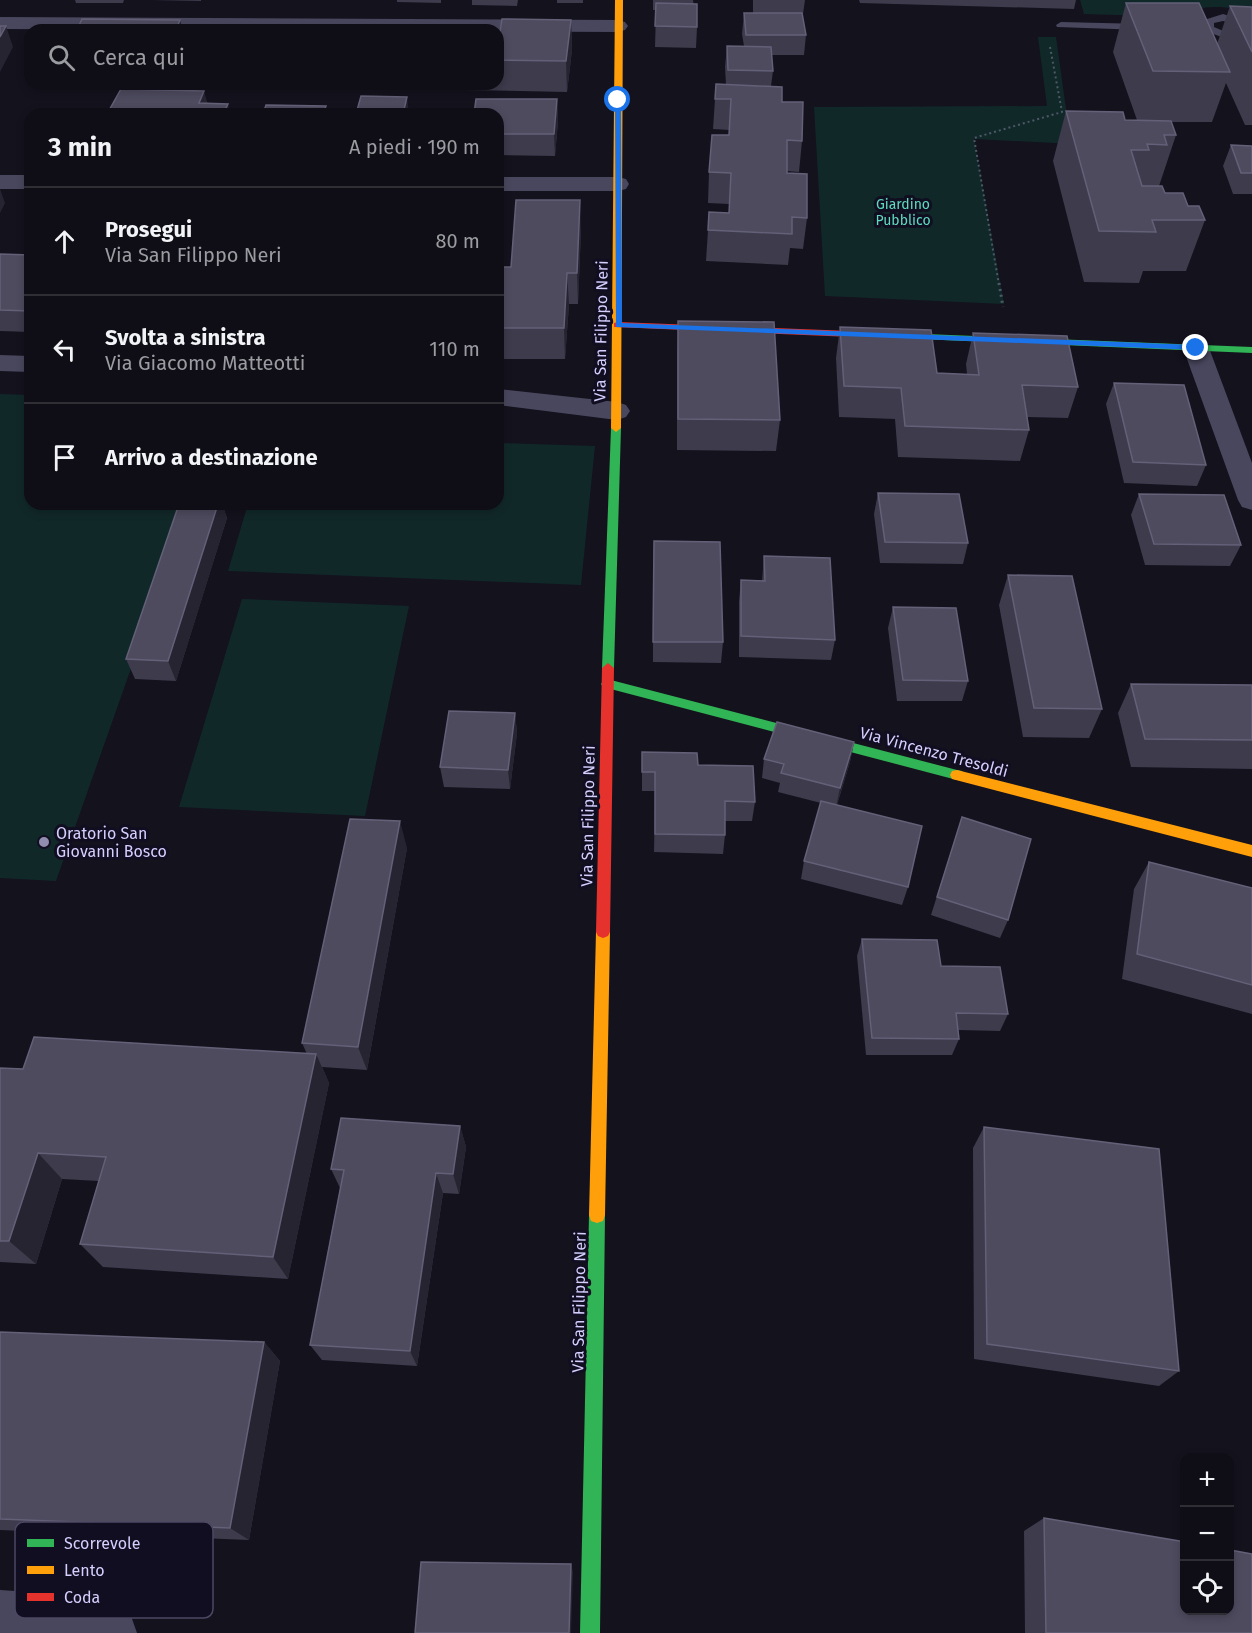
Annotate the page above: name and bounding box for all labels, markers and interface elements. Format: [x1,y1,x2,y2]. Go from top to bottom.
search box [24,24,504,90]
icon: search [45,41,78,74]
text: Cerca qui [93,44,185,71]
route start [604,86,630,112]
text: 3 min [48,132,112,163]
text: A piedi · 190 m [349,135,480,159]
park label: Giardino Pubblico [875,196,931,229]
text: Prosegui [105,216,192,243]
icon: ahead [48,225,81,258]
text: 80 m [435,229,480,253]
text: Via San Filippo Neri [105,243,282,267]
street label: Via San Filippo Neri [590,260,612,402]
text: Svolta a sinistra [105,324,266,351]
icon: left [48,333,81,366]
route end [1182,334,1208,360]
text: 110 m [429,337,480,361]
text: Via Giacomo Matteotti [105,351,305,375]
icon: arrive [48,441,81,474]
text: Arrivo a destinazione [105,444,318,471]
street label: Via Vincenzo Tresoldi [858,723,1010,781]
street label: Via San Filippo Neri [577,745,599,887]
place label: Oratorio San Giovanni Bosco [56,824,167,861]
marker: Oratorio San Giovanni Bosco [37,835,51,849]
street label: Via San Filippo Neri [568,1231,590,1373]
map controls [1180,1453,1234,1615]
button: + [1180,1453,1234,1507]
button: − [1180,1507,1234,1561]
legend [15,1522,213,1618]
text: Scorrevole [64,1534,140,1553]
text: Lento [64,1561,105,1580]
button: locate [1180,1561,1234,1615]
text: Coda [64,1588,100,1607]

